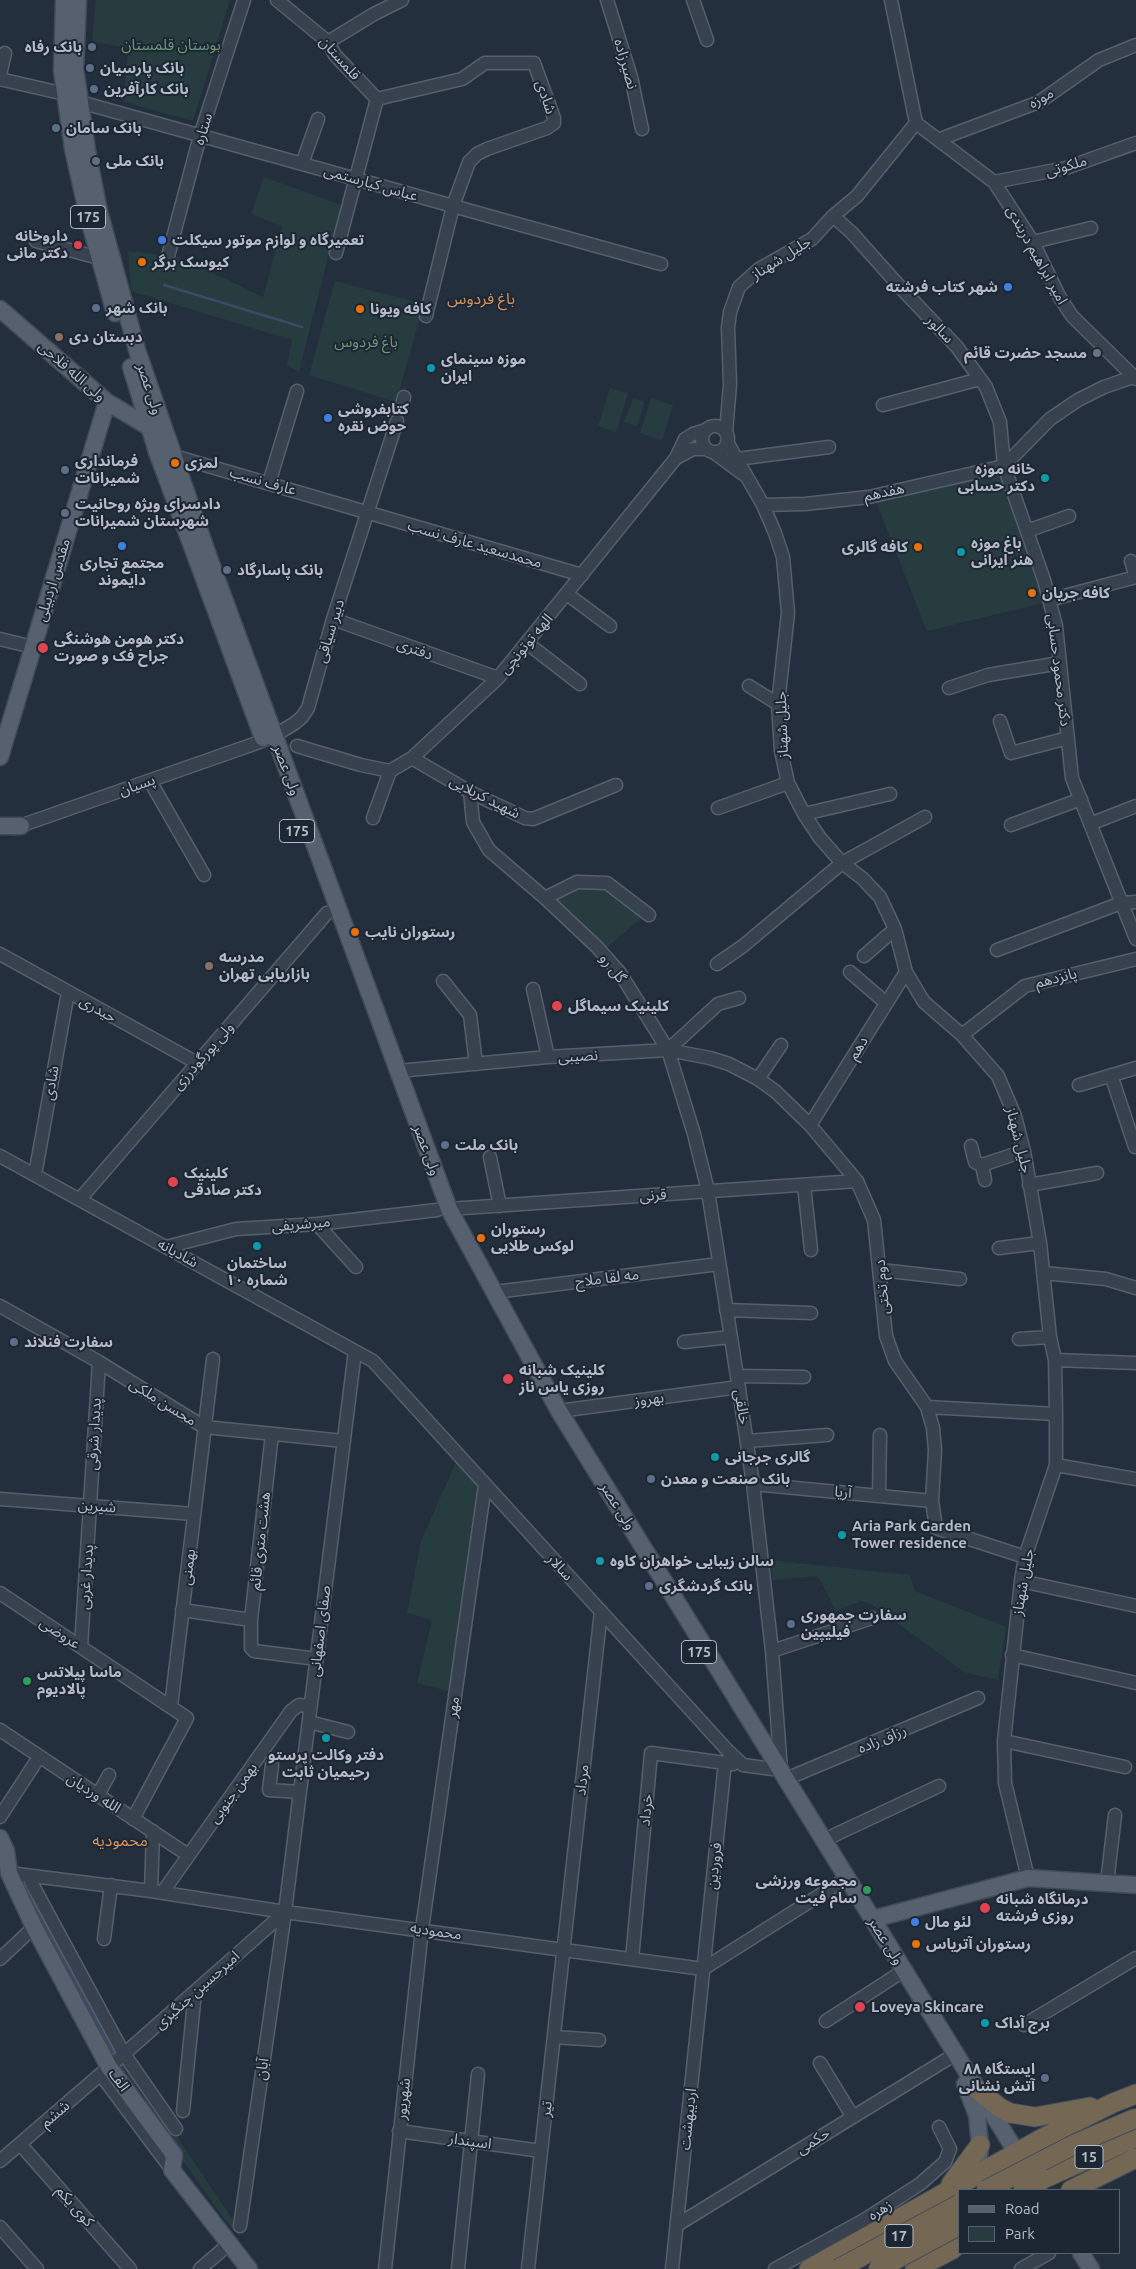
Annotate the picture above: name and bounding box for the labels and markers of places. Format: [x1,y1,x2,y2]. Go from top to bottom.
place label: بانک رفاه [25,38,82,56]
marker: بانک رفاه [86,41,98,53]
place label: بانک پارسیان [100,59,184,77]
marker: بانک پارسیان [84,62,96,74]
place label: بانک کارآفرین [104,80,189,98]
marker: بانک کارآفرین [88,83,100,95]
place label: بانک سامان [66,119,142,137]
marker: بانک سامان [50,122,62,134]
place label: بانک ملی [106,152,164,170]
marker: بانک ملی [90,155,102,167]
place label: داروخانه دکتر مانی [7,227,68,262]
place label: تعمیرگاه و لوازم موتور سیکلت [172,231,364,249]
marker: تعمیرگاه و لوازم موتور سیکلت [156,234,168,246]
marker: داروخانه دکتر مانی [72,239,84,251]
place label: کیوسک برگر [152,253,229,271]
marker: کیوسک برگر [136,256,148,268]
place label: شهر کتاب فرشته [886,278,998,296]
marker: شهر کتاب فرشته [1002,281,1014,293]
place label: بانک شهر [106,299,168,317]
place label: کافه ویونا [370,300,431,318]
marker: بانک شهر [90,302,102,314]
marker: کافه ویونا [354,303,366,315]
place label: دبستان دی [69,328,142,346]
marker: دبستان دی [53,331,65,343]
place label: مسجد حضرت قائم [964,344,1087,362]
marker: مسجد حضرت قائم [1091,347,1103,359]
place label: موزه سینمای ایران [441,350,526,385]
marker: موزه سینمای ایران [425,362,437,374]
place label: کتابفروشی حوض نقره [338,400,409,435]
marker: کتابفروشی حوض نقره [322,412,334,424]
place label: فرمانداری شمیرانات [75,452,140,487]
place label: لمزی [185,454,218,472]
marker: لمزی [169,457,181,469]
place label: خانه موزه دکتر حسابی [958,460,1035,495]
marker: فرمانداری شمیرانات [59,464,71,476]
marker: خانه موزه دکتر حسابی [1039,472,1051,484]
place label: دادسرای ویژه روحانیت شهرستان شمیرانات [75,495,221,530]
marker: دادسرای ویژه روحانیت شهرستان شمیرانات [59,507,71,519]
place label: باغ موزه هنر ایرانی [971,534,1033,569]
place label: کافه گالری [842,538,908,556]
marker: مجتمع تجاری دایموند [116,540,128,552]
marker: کافه گالری [912,541,924,553]
marker: باغ موزه هنر ایرانی [955,546,967,558]
place label: مجتمع تجاری دایموند [80,554,164,589]
place label: بانک پاسارگاد [237,561,323,579]
marker: بانک پاسارگاد [221,564,233,576]
place label: کافه جریان [1042,584,1110,602]
marker: کافه جریان [1026,587,1038,599]
place label: دکتر هومن هوشنگی جراح فک و صورت [54,630,184,665]
marker: دکتر هومن هوشنگی جراح فک و صورت [36,641,50,655]
place label: رستوران نایب [365,923,455,941]
marker: رستوران نایب [349,926,361,938]
place label: مدرسه بازاریابی تهران [219,948,310,983]
marker: مدرسه بازاریابی تهران [203,960,215,972]
place label: کلینیک سیماگل [568,997,669,1015]
marker: کلینیک سیماگل [550,999,564,1013]
place label: بانک ملت [455,1136,518,1154]
marker: بانک ملت [439,1139,451,1151]
place label: کلینیک دکتر صادقی [184,1164,262,1199]
marker: کلینیک دکتر صادقی [166,1175,180,1189]
place label: رستوران لوکس طلایی [491,1220,574,1255]
marker: رستوران لوکس طلایی [475,1232,487,1244]
marker: ساختمان شماره ۱۰ [251,1240,263,1252]
place label: ساختمان شماره ۱۰ [226,1254,288,1289]
place label: سفارت فنلاند [24,1333,113,1351]
marker: سفارت فنلاند [8,1336,20,1348]
place label: کلینیک شبانه روزی یاس ناز [519,1361,605,1396]
marker: کلینیک شبانه روزی یاس ناز [501,1372,515,1386]
place label: گالری جرجانی [725,1448,810,1466]
marker: گالری جرجانی [709,1451,721,1463]
place label: بانک صنعت و معدن [661,1470,790,1488]
marker: بانک صنعت و معدن [645,1473,657,1485]
place label: Aria Park Garden Tower residence [852,1517,971,1552]
marker: Aria Park Garden Tower residence [836,1529,848,1541]
place label: سالن زیبایی خواهران کاوه [610,1552,774,1570]
marker: سالن زیبایی خواهران کاوه [594,1555,606,1567]
place label: بانک گردشگری [659,1577,753,1595]
marker: بانک گردشگری [643,1580,655,1592]
place label: سفارت جمهوری فیلیپین [801,1606,907,1641]
marker: سفارت جمهوری فیلیپین [785,1618,797,1630]
place label: ماسا پیلاتس پالادیوم [37,1663,122,1698]
marker: ماسا پیلاتس پالادیوم [21,1675,33,1687]
marker: دفتر وکالت پرستو رحیمیان ثابت [320,1732,332,1744]
place label: دفتر وکالت پرستو رحیمیان ثابت [268,1746,384,1781]
place label: مجموعه ورزشی سام فیت [755,1872,857,1907]
marker: مجموعه ورزشی سام فیت [861,1884,873,1896]
place label: درمانگاه شبانه روزی فرشته [996,1890,1088,1925]
marker: درمانگاه شبانه روزی فرشته [978,1901,992,1915]
place label: لئو مال [925,1913,971,1931]
marker: لئو مال [909,1916,921,1928]
place label: رستوران آتریاس [926,1935,1031,1953]
marker: رستوران آتریاس [910,1938,922,1950]
place label: Loveya Skincare [871,1998,984,2016]
marker: Loveya Skincare [853,2000,867,2014]
place label: برج آداک [995,2014,1050,2032]
marker: برج آداک [979,2017,991,2029]
place label: ایستگاه ۸۸ آتش نشانی [959,2060,1035,2095]
marker: ایستگاه ۸۸ آتش نشانی [1039,2072,1051,2084]

